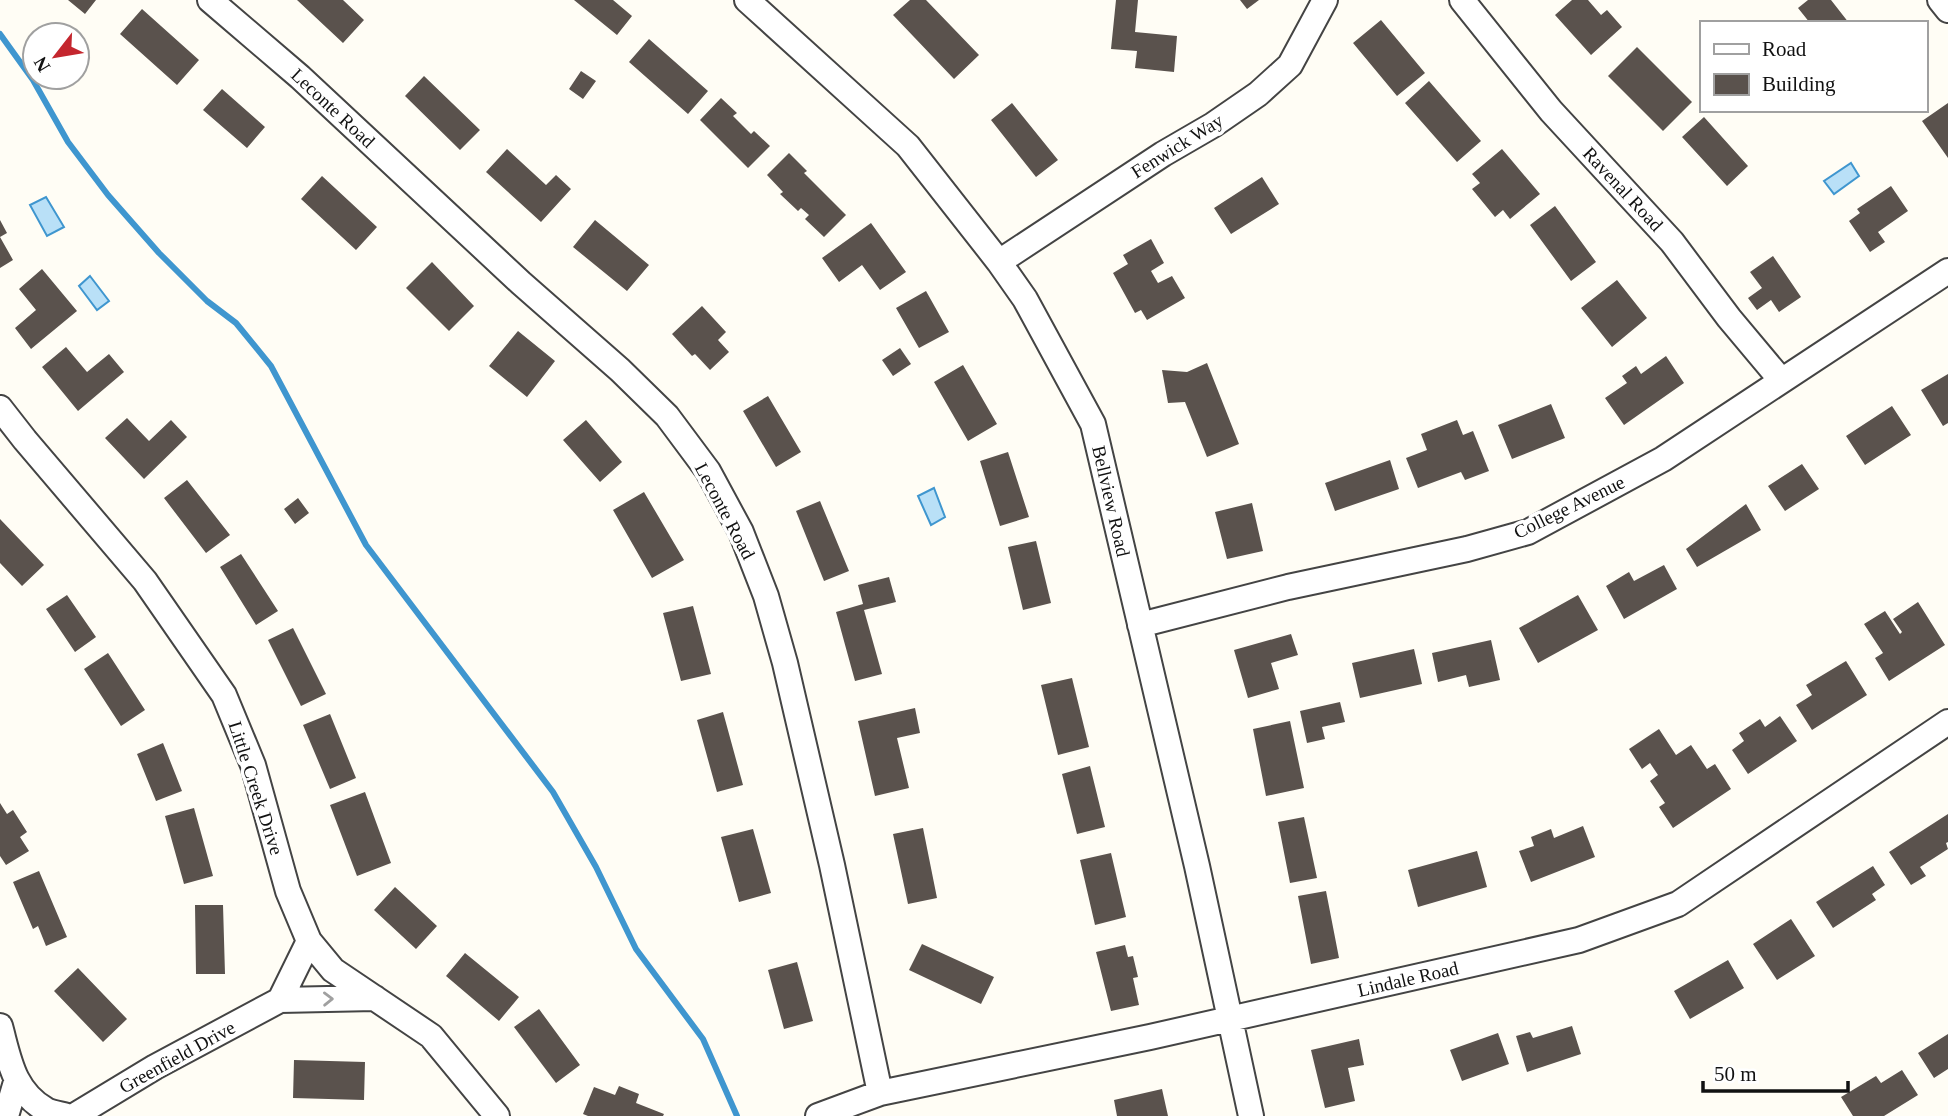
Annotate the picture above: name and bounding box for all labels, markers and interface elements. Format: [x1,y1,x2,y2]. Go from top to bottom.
north arrow [21,21,91,91]
legend [1700,21,1927,112]
text: Road [1762,37,1807,61]
text: N [29,53,54,76]
street label: Leconte Road [287,64,379,152]
text: Building [1762,72,1836,96]
street label: Fenwick Way [1127,109,1227,183]
street label: Ravenal Road [1579,143,1668,236]
street label: Bellview Road [1088,443,1134,559]
street label: Leconte Road [691,459,759,563]
street label: College Avenue [1510,471,1628,543]
street label: Little Creek Drive [224,719,288,857]
street label: Lindale Road [1356,957,1461,1001]
one-way arrow [323,991,333,1007]
street label: Greenfield Drive [115,1016,239,1098]
scale bar [1703,1050,1848,1094]
text: 50 m [1714,1062,1757,1086]

